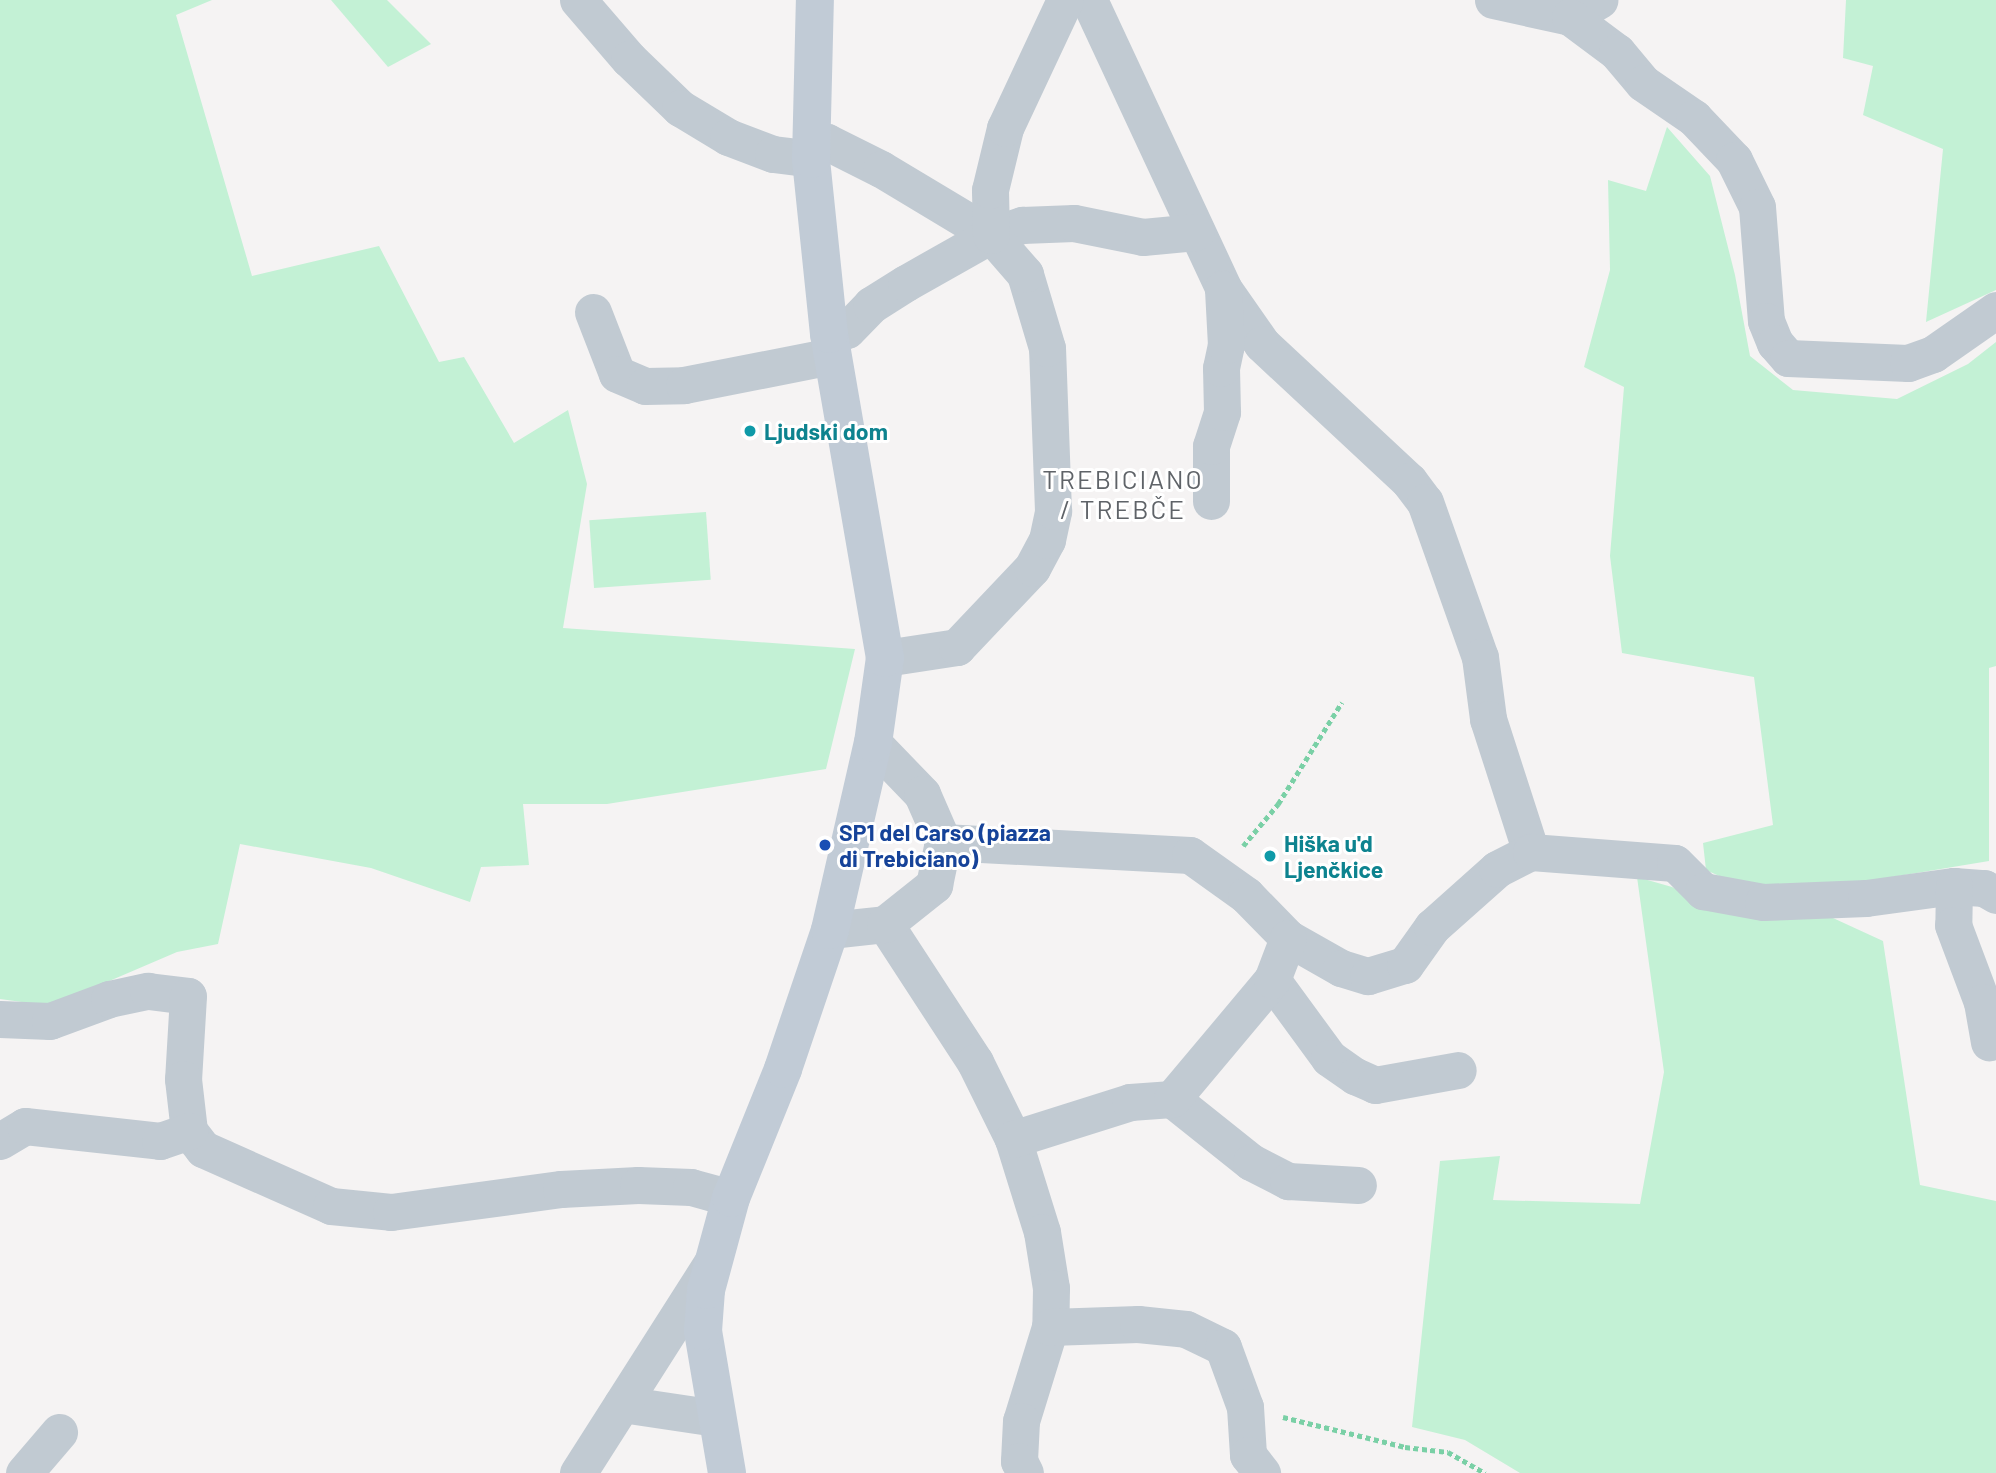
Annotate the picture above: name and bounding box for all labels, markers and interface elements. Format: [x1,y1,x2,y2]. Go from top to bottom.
place label: Ljudski dom [764,417,888,445]
marker: Ljudski dom [742,423,758,439]
district label: TREBICIANO / TREBČE [1043,463,1203,524]
place label: SP1 del Carso (piazza di Trebiciano) [839,818,1051,872]
place label: Hiška u'd Ljenčkice [1284,829,1383,883]
marker: SP1 del Carso (piazza di Trebiciano) [817,837,833,853]
marker: Hiška u'd Ljenčkice [1262,848,1278,864]

